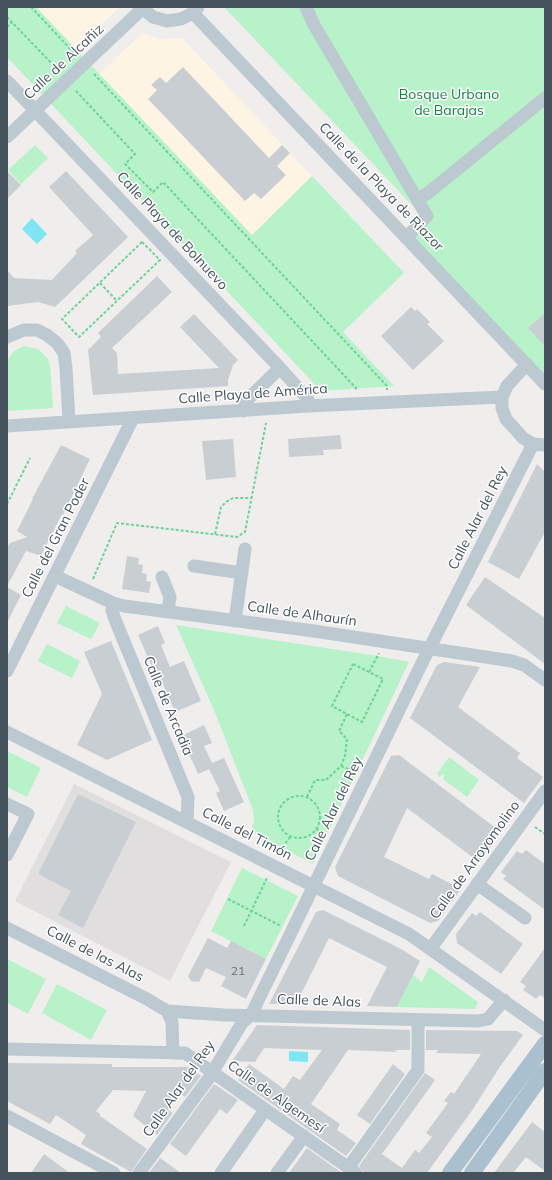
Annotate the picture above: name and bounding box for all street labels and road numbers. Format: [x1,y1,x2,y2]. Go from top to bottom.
street label: Calle de Alcañiz [21,21,107,103]
street label: Calle de la Playa de Riazor [315,119,447,255]
street label: Calle Playa de Bolnuevo [113,168,231,294]
street label: Calle Playa de América [178,380,328,408]
street label: Calle Alar del Rey [445,463,511,573]
street label: Calle del Gran Poder [19,475,93,601]
street label: Calle de Alhaurín [246,598,358,630]
street label: Calle de Arcadia [140,654,196,758]
street label: Calle Alar del Rey [301,754,367,864]
street label: Calle de Arroyomolino [426,798,524,922]
street label: Calle del Timón [199,804,295,864]
street label: Calle de las Alas [44,922,146,986]
street label: Calle de Alas [277,991,361,1011]
street label: Calle Alar del Rey [139,1038,219,1140]
street label: Calle de Algemesí [224,1057,328,1137]

